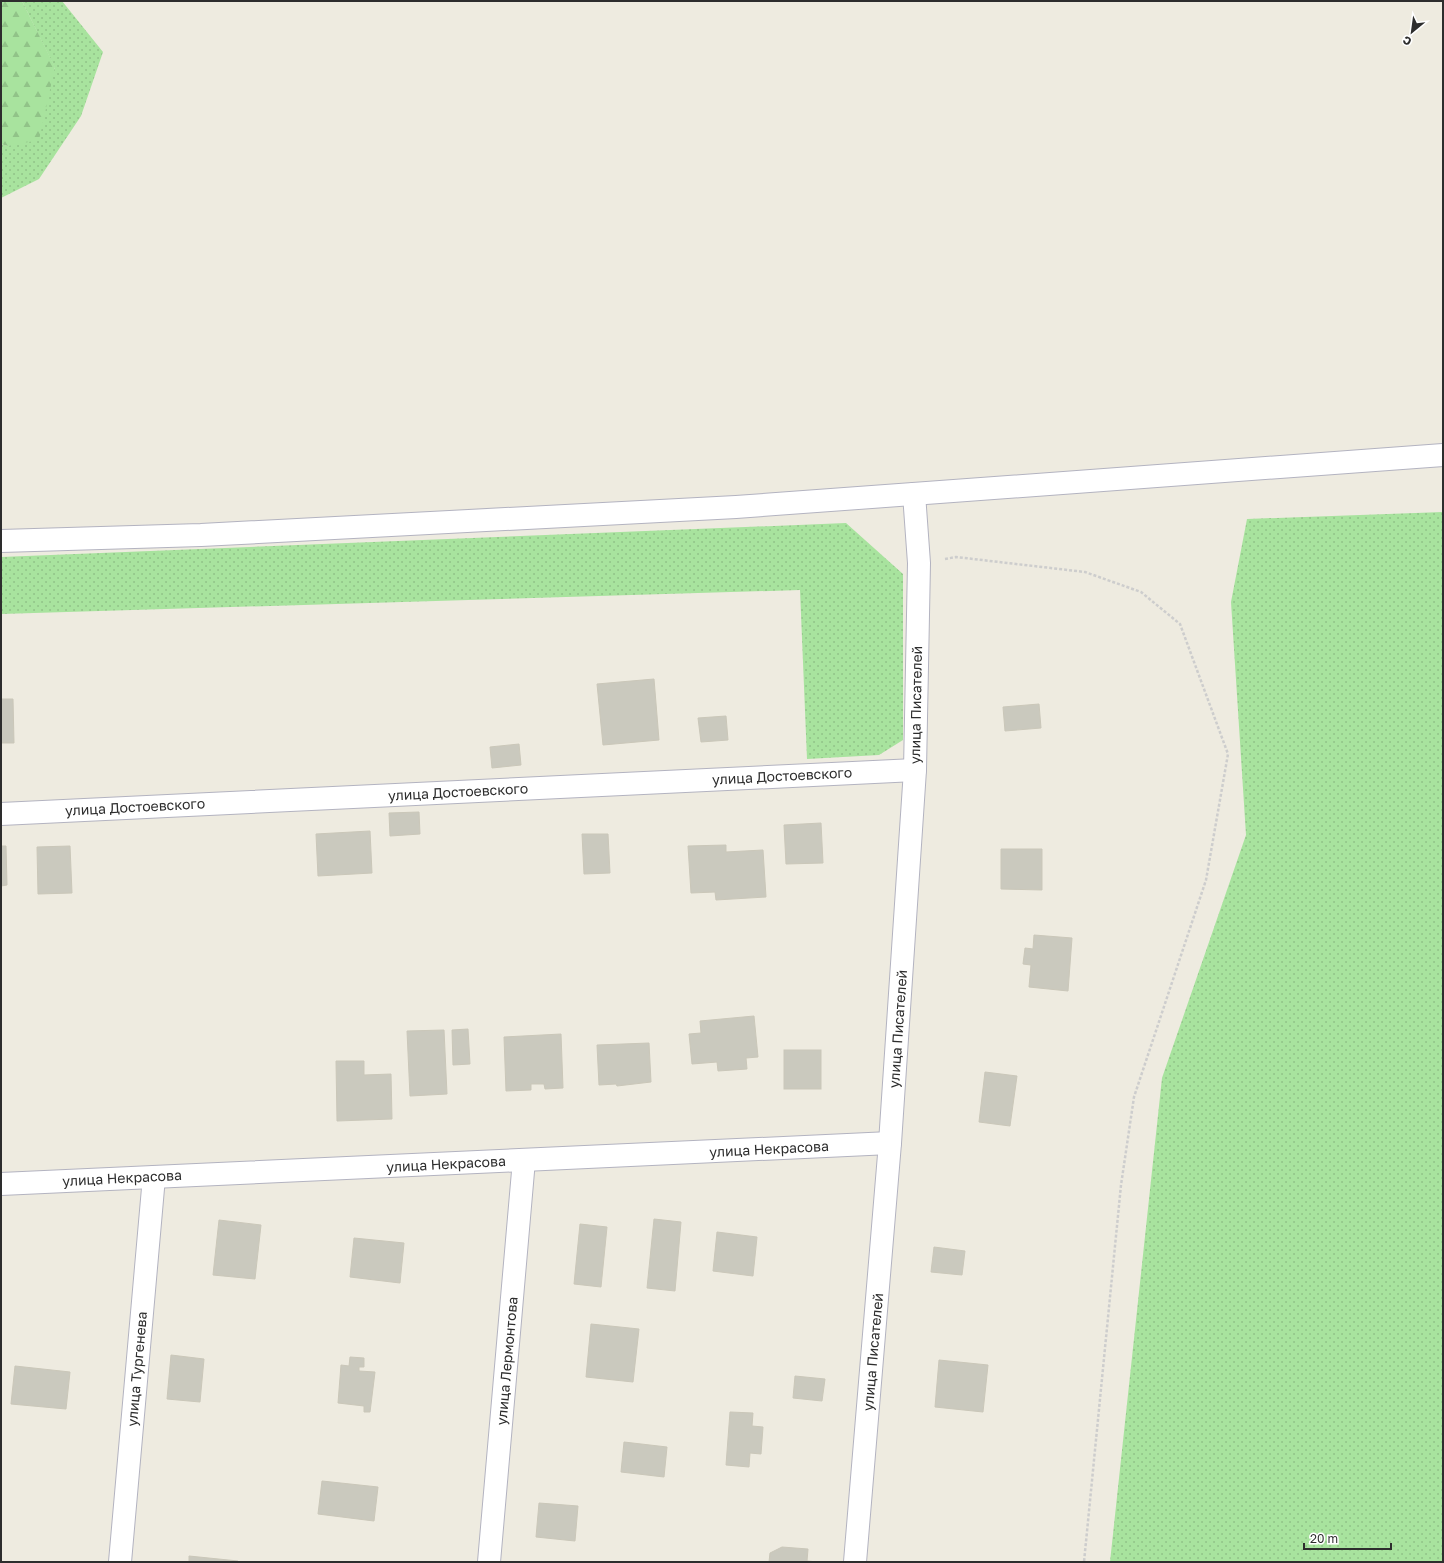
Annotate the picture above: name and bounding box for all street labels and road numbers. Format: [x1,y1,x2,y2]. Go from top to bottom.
street label: улица Писателей [906,646,925,764]
street label: улица Достоевского [711,763,852,788]
street label: улица Достоевского [387,779,528,804]
street label: улица Достоевского [64,794,205,819]
street label: улица Писателей [885,969,910,1089]
street label: улица Некрасова [709,1137,829,1160]
street label: улица Некрасова [386,1152,506,1175]
street label: улица Некрасова [62,1166,182,1189]
street label: улица Писателей [859,1292,886,1412]
street label: улица Лермонтова [492,1296,521,1426]
street label: улица Тургенева [123,1311,150,1427]

